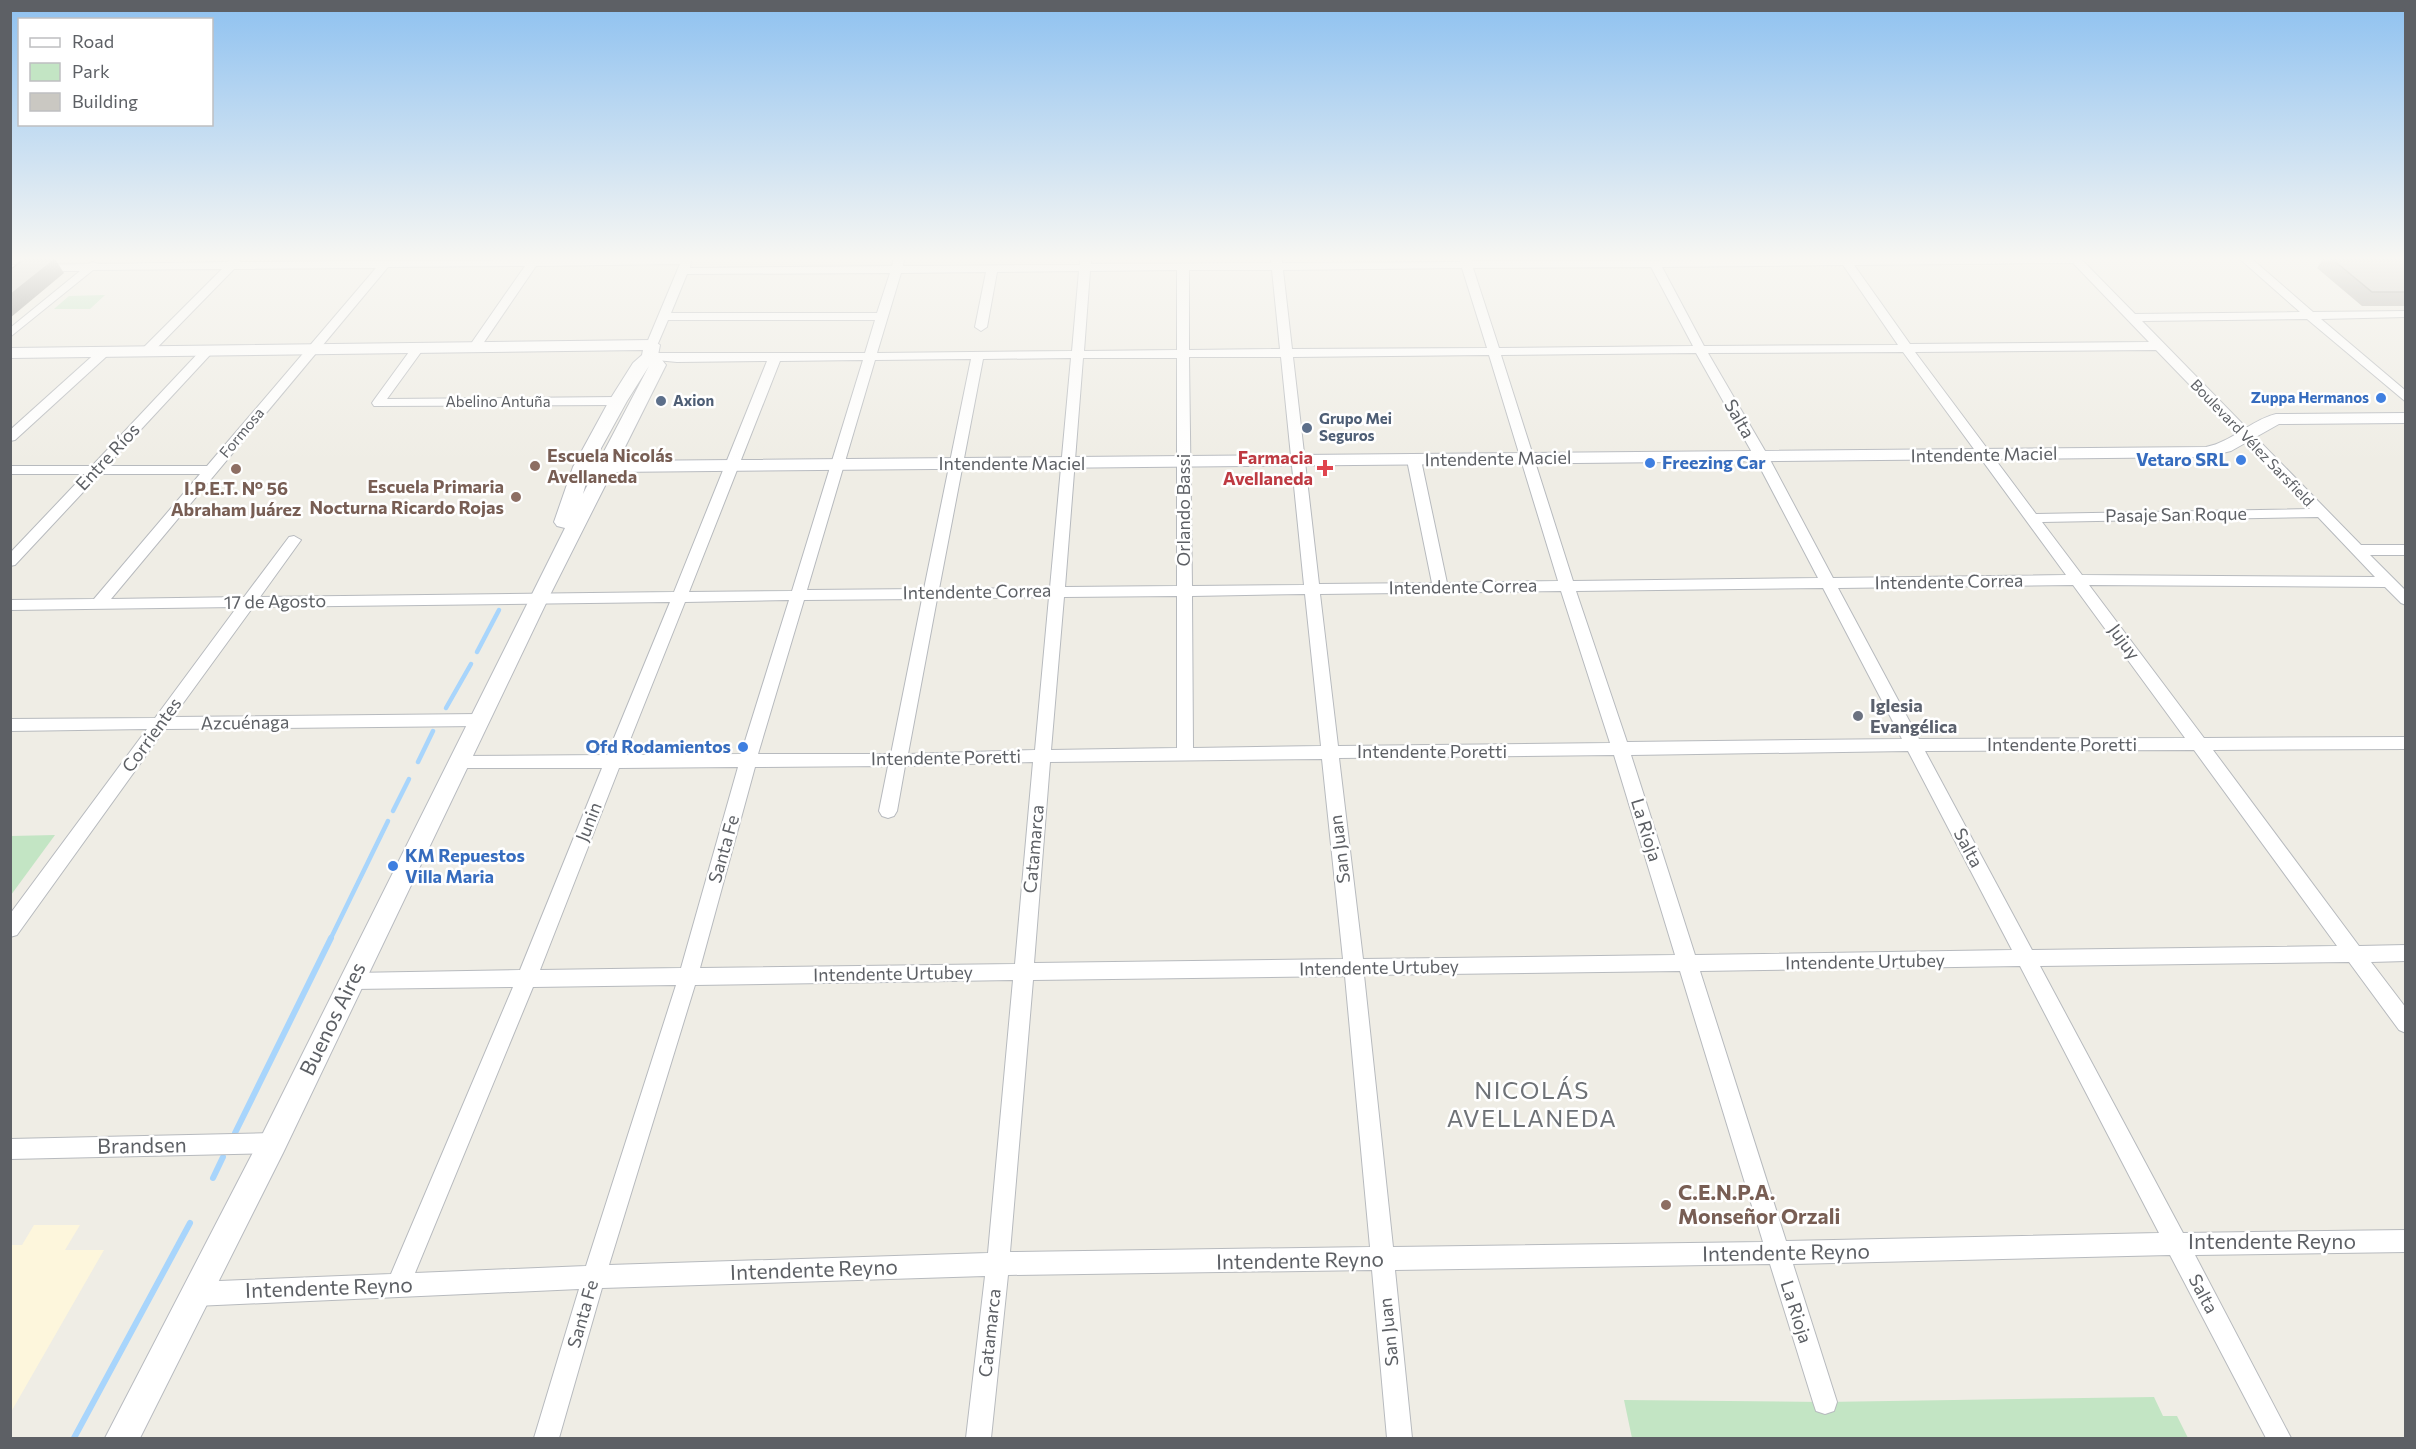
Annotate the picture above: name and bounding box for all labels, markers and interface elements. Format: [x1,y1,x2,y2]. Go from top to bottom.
legend [18,18,213,126]
text: Road [72,30,114,52]
text: Park [72,60,110,82]
text: Building [72,90,138,112]
street label: Boulevard Vélez Sarsfield [2187,375,2318,510]
place label: Zuppa Hermanos [2251,388,2369,406]
place label: Axion [673,391,714,409]
marker: Zuppa Hermanos [2374,391,2388,405]
street label: Abelino Antuña [445,392,551,410]
marker: Axion [654,394,668,408]
street label: Salta [1720,395,1760,442]
street label: Formosa [215,404,267,461]
place label: Grupo Mei Seguros [1319,409,1392,444]
street label: Entre Ríos [71,418,144,494]
marker: Grupo Mei Seguros [1300,421,1314,435]
street label: Intendente Maciel [1910,442,2058,466]
place label: Escuela Nicolás Avellaneda [547,444,673,487]
place label: Farmacia Avellaneda [1223,446,1313,489]
street label: Intendente Maciel [1424,446,1572,470]
place label: Vetaro SRL [2136,448,2229,470]
place label: Freezing Car [1662,451,1766,473]
street label: Intendente Maciel [939,452,1085,474]
marker: Vetaro SRL [2234,453,2248,467]
street label: Orlando Bassi [1172,454,1194,566]
marker: Freezing Car [1643,456,1657,470]
marker: Escuela Nicolás Avellaneda [528,459,542,473]
marker: Farmacia Avellaneda [1318,461,1332,475]
marker: I.P.E.T. Nº 56 Abraham Juárez [229,462,243,476]
place label: Escuela Primaria Nocturna Ricardo Rojas [309,475,504,518]
place label: I.P.E.T. Nº 56 Abraham Juárez [171,477,301,520]
marker: Escuela Primaria Nocturna Ricardo Rojas [509,490,523,504]
street label: Pasaje San Roque [2105,502,2247,526]
street label: Intendente Correa [1874,569,2024,593]
street label: Intendente Correa [1388,574,1538,598]
street label: Intendente Correa [902,579,1052,603]
street label: 17 de Agosto [224,589,326,613]
street label: Jujuy [2104,619,2145,664]
street label: Corrientes [117,693,186,776]
place label: Iglesia Evangélica [1870,694,1957,737]
marker: Iglesia Evangélica [1851,709,1865,723]
street label: Azcuénaga [201,710,289,734]
street label: Intendente Poretti [1987,733,2137,755]
place label: Ofd Rodamientos [585,735,731,757]
marker: Ofd Rodamientos [736,740,750,754]
street label: Intendente Poretti [1357,740,1507,762]
street label: Intendente Poretti [871,745,1021,769]
street label: La Rioja [1627,796,1667,864]
street label: Junin [570,799,606,845]
street label: Catamarca [1018,804,1048,894]
street label: Santa Fe [703,812,743,885]
street label: San Juan [1324,814,1354,885]
street label: Salta [1949,824,1988,871]
place label: KM Repuestos Villa Maria [405,844,525,887]
marker: KM Repuestos Villa Maria [386,859,400,873]
street label: Intendente Urtubey [1785,949,1945,973]
street label: Intendente Urtubey [1299,955,1459,979]
street label: Buenos Aires [293,958,370,1079]
street label: Intendente Urtubey [813,961,973,985]
district label: NICOLÁS AVELLANEDA [1447,1075,1617,1132]
street label: Brandsen [97,1131,187,1158]
place label: C.E.N.P.A. Monseñor Orzali [1678,1179,1840,1228]
marker: C.E.N.P.A. Monseñor Orzali [1659,1198,1673,1212]
street label: Intendente Reyno [2188,1228,2356,1253]
street label: Intendente Reyno [1702,1238,1870,1265]
street label: Intendente Reyno [1216,1246,1384,1273]
street label: Intendente Reyno [730,1253,898,1284]
street label: Salta [2184,1270,2223,1317]
street label: Intendente Reyno [245,1271,413,1302]
street label: Santa Fe [562,1277,602,1350]
street label: La Rioja [1777,1278,1817,1346]
street label: Catamarca [973,1288,1005,1378]
street label: San Juan [1373,1297,1403,1367]

